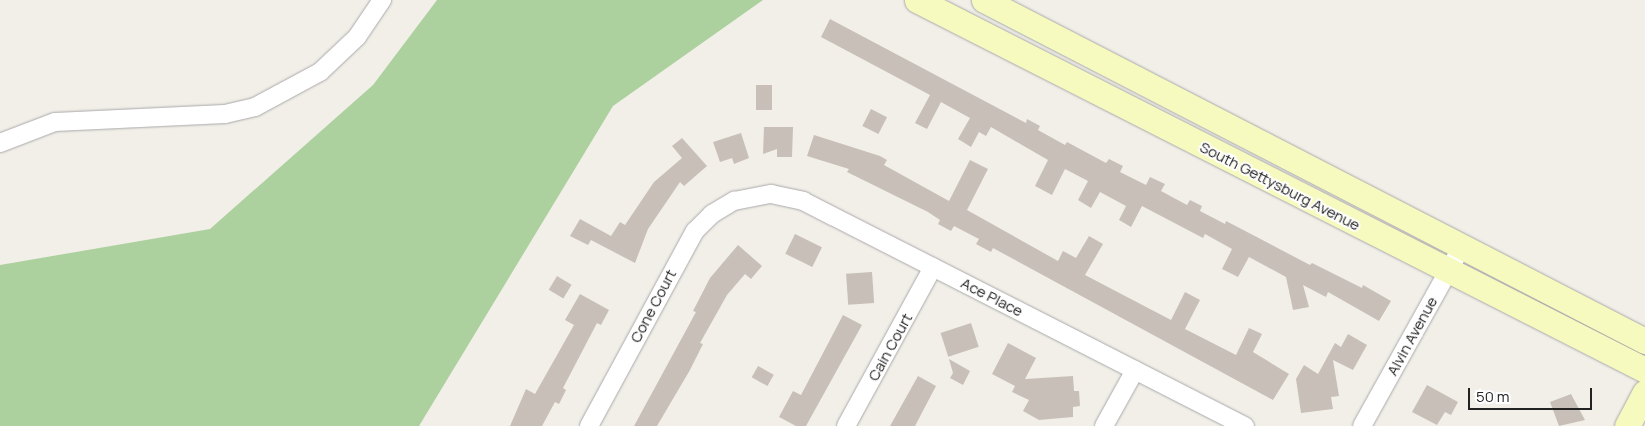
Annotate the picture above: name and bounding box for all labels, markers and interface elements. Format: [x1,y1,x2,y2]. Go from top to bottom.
street label: South Gettysburg Avenue [1197,138,1363,234]
street label: Cone Court [626,266,680,346]
street label: Ace Place [958,274,1026,320]
street label: Alvin Avenue [1383,293,1441,379]
street label: Cain Court [864,310,916,384]
scale bar [1470,378,1594,410]
text: 50 m [1476,386,1510,407]

